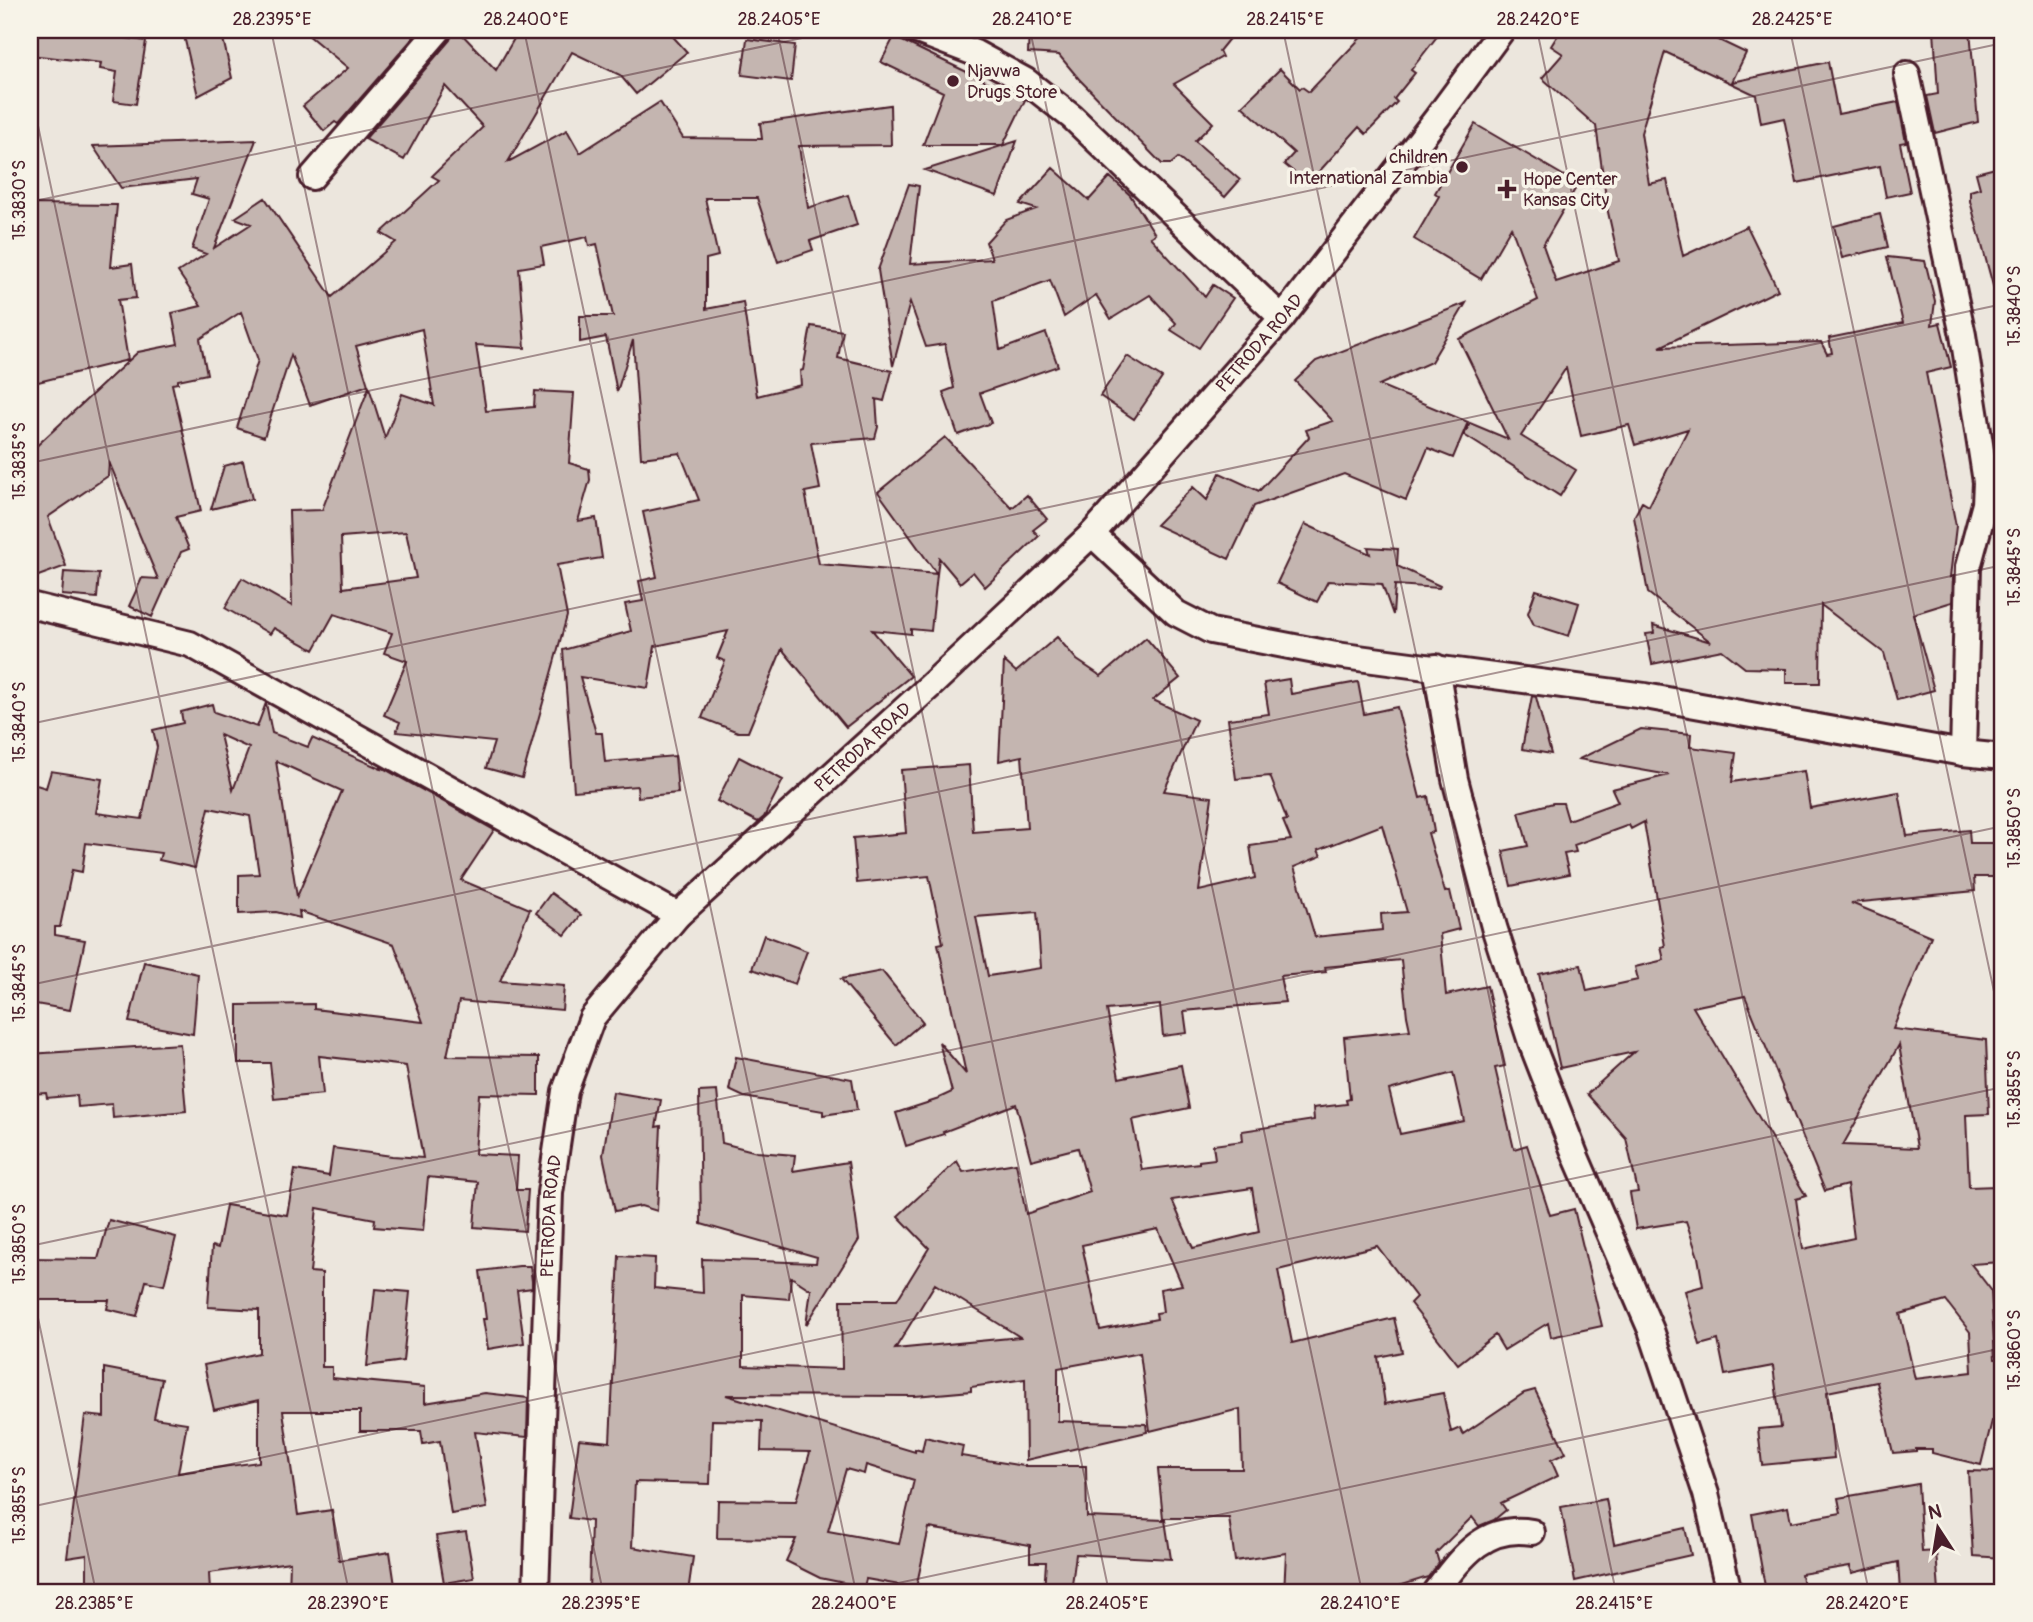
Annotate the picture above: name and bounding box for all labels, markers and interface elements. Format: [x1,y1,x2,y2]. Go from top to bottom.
text: 28.2395°E [233,8,311,31]
text: 28.2400°E [483,8,569,31]
text: 28.2405°E [738,8,820,31]
text: 28.2410°E [992,8,1072,31]
text: 28.2415°E [1246,8,1324,31]
text: 28.2420°E [1496,8,1580,31]
text: 28.2425°E [1752,8,1832,31]
place label: Njavwa Drugs Store [967,60,1057,104]
marker: Njavwa Drugs Store [945,73,961,89]
place label: children International Zambia [1289,146,1448,190]
marker: children International Zambia [1454,159,1470,175]
text: 15.3830°S [8,160,31,240]
place label: Hope Center Kansas City [1523,168,1618,212]
marker: Hope Center Kansas City [1497,179,1517,199]
text: 15.3840°S [2003,266,2026,346]
street label: PETRODA ROAD [1211,289,1309,397]
text: 15.3835°S [8,422,31,500]
text: 15.3845°S [2003,528,2026,606]
text: 15.3840°S [8,682,31,762]
street label: PETRODA ROAD [810,698,916,797]
text: 15.3850°S [2003,788,2026,868]
text: 15.3845°S [8,944,31,1022]
text: 15.3855°S [2003,1050,2026,1128]
street label: PETRODA ROAD [536,1154,567,1278]
text: 15.3850°S [8,1204,31,1284]
text: 15.3860°S [2003,1310,2026,1391]
text: 15.3855°S [8,1466,31,1544]
north arrow [1904,1492,1974,1562]
text: N [1926,1499,1944,1525]
text: 28.2385°E [55,1592,133,1615]
text: 28.2390°E [307,1592,389,1615]
text: 28.2395°E [562,1592,640,1615]
text: 28.2400°E [811,1592,897,1615]
text: 28.2405°E [1066,1592,1148,1615]
text: 28.2410°E [1320,1592,1400,1615]
text: 28.2415°E [1575,1592,1653,1615]
text: 28.2420°E [1825,1592,1909,1615]

